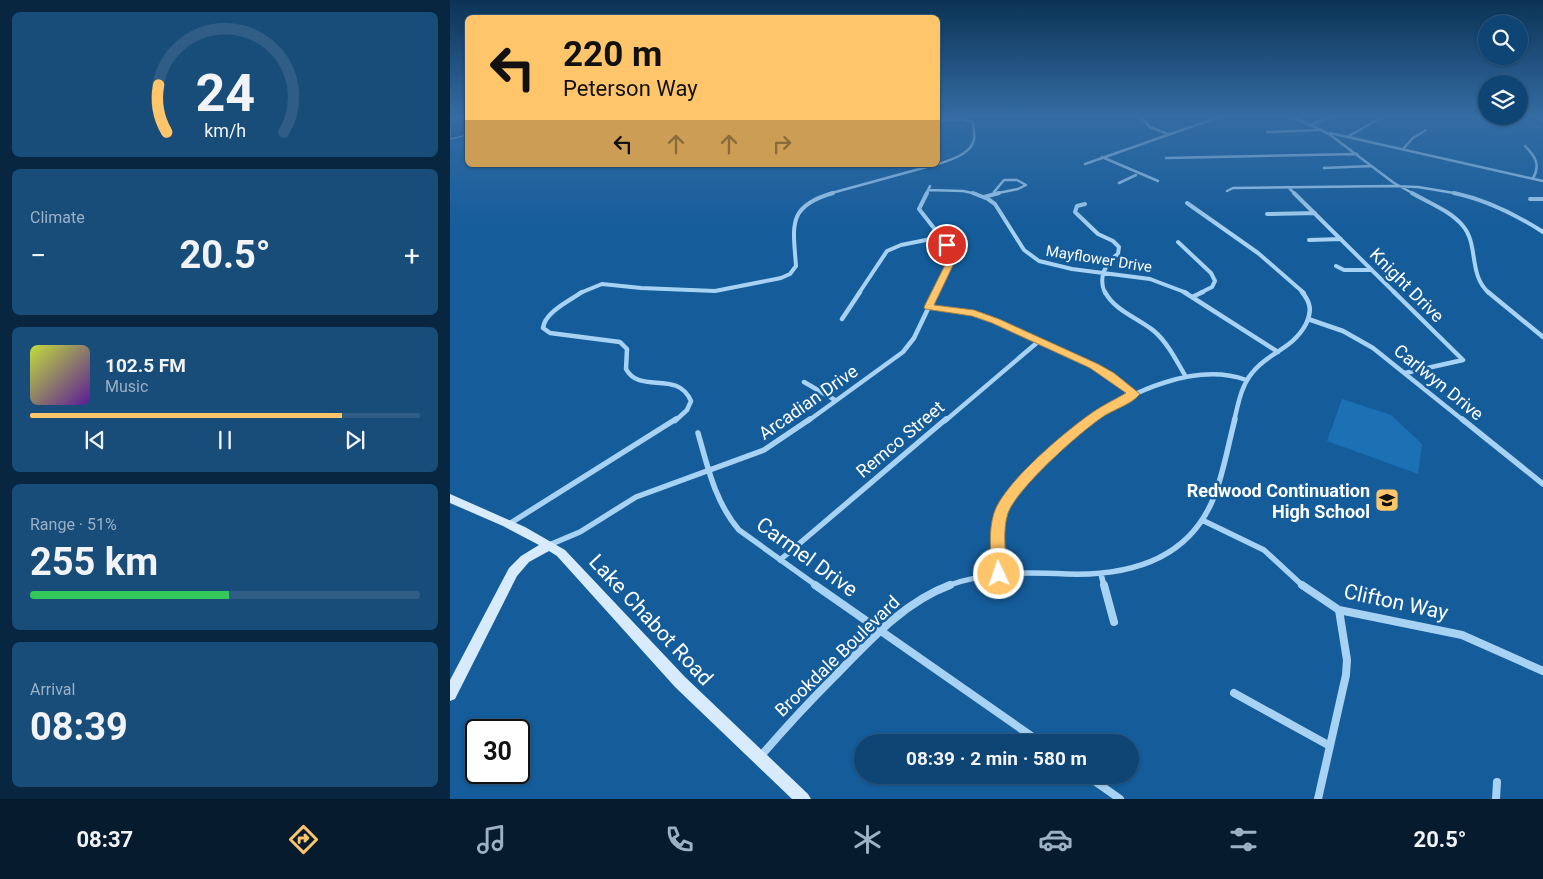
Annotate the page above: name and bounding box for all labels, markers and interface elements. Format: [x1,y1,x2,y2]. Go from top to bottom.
map controls [1478,15,1528,125]
button: search [1478,15,1528,65]
text: 220 m [563,34,662,75]
icon: left [480,35,545,100]
text: 24 [195,63,255,124]
button: layers [1478,75,1528,125]
text: Peterson Way [563,76,698,101]
text: km/h [204,120,246,141]
icon: left [609,130,637,158]
icon: ahead [662,130,690,158]
icon: ahead [715,130,743,158]
icon: right [768,130,796,158]
text: Climate [30,208,85,227]
pin [926,224,968,266]
icon: arrive [933,231,961,259]
text: 20.5° [179,233,271,277]
text: − [30,239,46,272]
text: + [404,239,420,272]
street label: Mayflower Drive [1045,242,1153,276]
street label: Knight Drive [1366,244,1448,326]
street label: Carlwyn Drive [1390,340,1488,424]
text: 102.5 FM [105,354,186,377]
street label: Arcadian Drive [754,360,862,444]
text: Music [105,377,148,396]
street label: Remco Street [852,396,948,482]
icon: previous [81,426,109,454]
icon: pause [211,426,239,454]
icon: next [341,426,369,454]
place label: Redwood Continuation High School [1187,480,1370,522]
school or university icon: Redwood Continuation High School [1374,487,1400,513]
street label: Carmel Drive [752,512,862,602]
text: Range · 51% [30,515,117,534]
text: 255 km [30,540,158,584]
position arrow [972,547,1024,599]
street label: Lake Chabot Road [584,550,718,690]
street label: Clifton Way [1342,579,1450,625]
street label: Brookdale Boulevard [770,591,904,721]
text: Arrival [30,680,75,699]
text: 08:39 [30,705,128,749]
speed limit sign: 30 [465,719,530,784]
text: 08:39 · 2 min · 580 m [906,747,1087,770]
icon: directions [286,822,321,857]
icon: music [474,822,509,857]
icon: phone [662,822,697,857]
icon: climate [850,822,885,857]
icon: car [1038,822,1073,857]
icon: filters [1226,822,1261,857]
text: 08:37 [76,827,133,852]
text: 20.5° [1414,827,1466,852]

